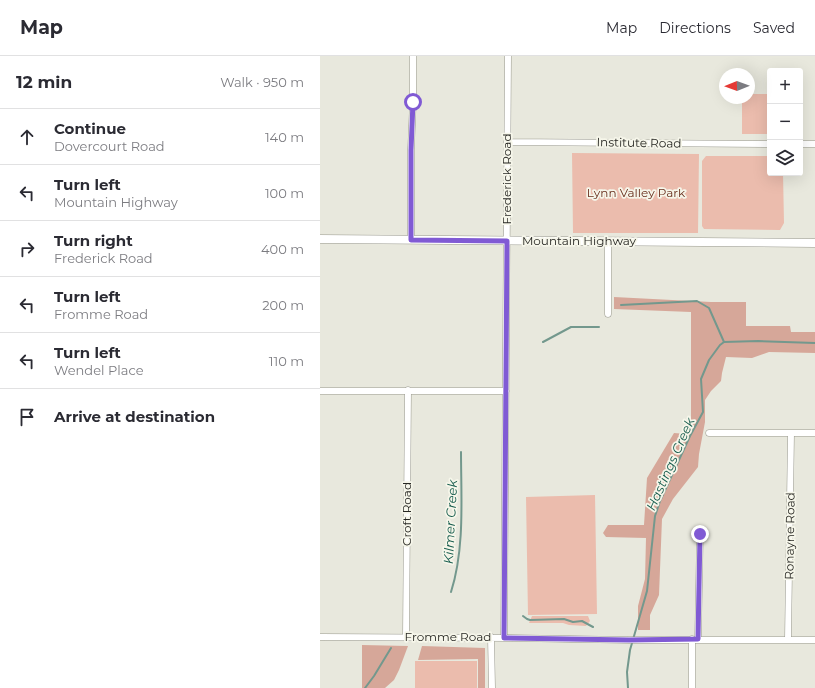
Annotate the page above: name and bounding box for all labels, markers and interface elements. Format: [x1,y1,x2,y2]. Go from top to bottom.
text: Map [20,16,63,39]
text: Map [606,19,637,37]
text: Directions [659,19,731,37]
text: Saved [753,19,795,37]
north arrow [719,68,755,104]
map controls [767,68,803,176]
button: + [767,68,803,104]
text: 12 min [16,72,72,92]
text: Walk · 950 m [220,74,304,90]
route start [404,93,422,111]
button: − [767,104,803,140]
text: Continue [54,119,126,138]
icon: ahead [16,126,38,148]
text: 140 m [265,129,304,145]
street label: Frederick Road [499,133,514,225]
street label: Institute Road [596,134,682,151]
text: Dovercourt Road [54,138,165,154]
button: layers [767,140,803,176]
text: Turn left [54,175,121,194]
icon: left [16,182,38,204]
text: 100 m [265,185,304,201]
park label: Lynn Valley Park [587,185,686,200]
text: Mountain Highway [54,194,178,210]
text: Turn right [54,231,133,250]
street label: Mountain Highway [522,233,637,248]
icon: right [16,238,38,260]
text: 400 m [261,241,304,257]
text: Frederick Road [54,250,153,266]
text: Turn left [54,287,121,306]
icon: left [16,294,38,316]
text: 200 m [262,297,304,313]
text: Fromme Road [54,306,148,322]
text: Turn left [54,343,121,362]
icon: left [16,350,38,372]
text: 110 m [269,353,304,369]
text: Wendel Place [54,362,144,378]
icon: arrive [16,406,38,428]
text: Arrive at destination [54,407,215,426]
water label: Hastings Creek [642,414,698,513]
water label: Kilmer Creek [440,478,460,565]
street label: Croft Road [399,482,414,546]
street label: Ronayne Road [781,492,798,580]
route end [691,525,709,543]
street label: Fromme Road [405,629,491,644]

